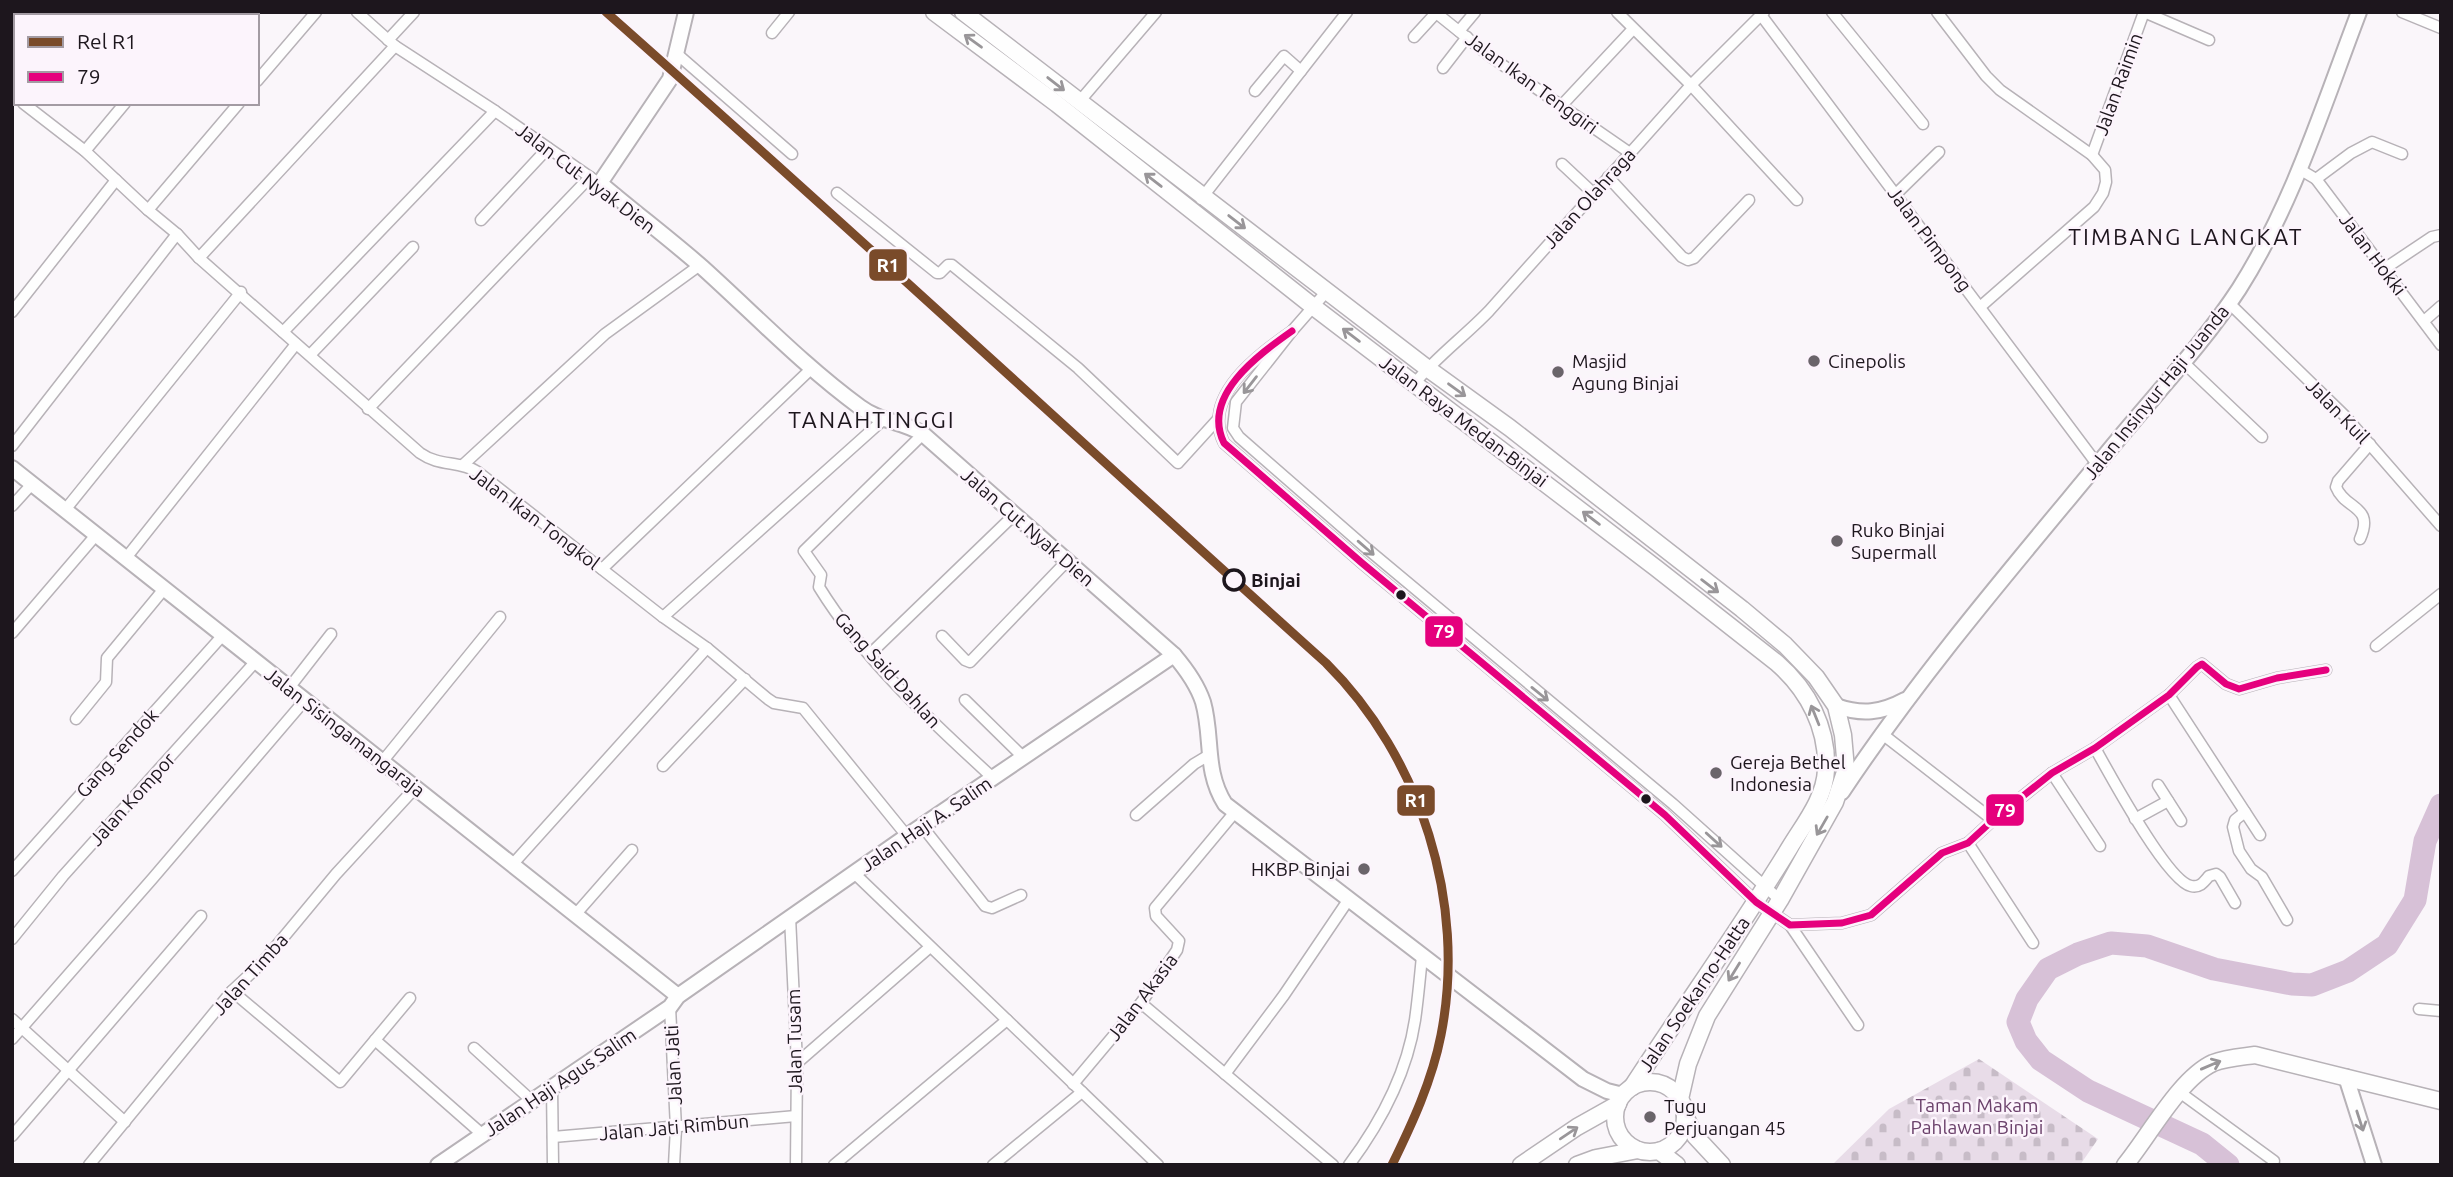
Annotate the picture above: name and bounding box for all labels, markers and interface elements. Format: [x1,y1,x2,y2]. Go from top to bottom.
legend [14,14,259,105]
street label: Jalan Ikan Tenggiri [1462,28,1602,138]
text: Rel R1 [77,29,137,53]
street label: Jalan Raimin [2089,30,2147,138]
one-way arrow [964,34,983,48]
text: 79 [77,64,101,88]
one-way arrow [1046,77,1064,92]
street label: Jalan Cut Nyak Dien [512,118,660,238]
street label: Jalan Olahraga [1538,143,1640,253]
one-way arrow [1145,172,1163,187]
street label: Jalan Pimpong [1883,182,1977,296]
street label: Jalan Hokki [2335,209,2411,299]
one-way arrow [1227,215,1246,229]
district label: TIMBANG LANGKAT [2068,224,2304,249]
line badge: R1 [868,248,908,282]
text: R1 [876,254,900,276]
street label: Jalan Insinyur Haji Juanda [2079,300,2233,484]
one-way arrow [1343,328,1361,343]
place label: Masjid Agung Binjai [1572,350,1679,394]
place label: Cinepolis [1828,350,1906,372]
street label: Jalan Raya Medan-Binjai [1376,351,1552,491]
marker: Cinepolis [1806,353,1822,369]
marker: Masjid Agung Binjai [1550,364,1566,380]
street label: Jalan Kuil [2302,374,2374,448]
one-way arrow [1242,375,1257,393]
one-way arrow [1447,382,1466,397]
district label: TANAHTINGGI [788,407,956,432]
street label: Jalan Ikan Tongkol [466,462,604,574]
street label: Jalan Cut Nyak Dien [957,463,1099,591]
one-way arrow [1582,510,1601,525]
place label: Ruko Binjai Supermall [1851,519,1945,563]
marker: Ruko Binjai Supermall [1829,533,1845,549]
one-way arrow [1356,540,1374,556]
marker: Binjai [1223,569,1245,591]
place label: Binjai [1251,569,1301,591]
one-way arrow [1701,578,1719,593]
unlabelled marker [1394,588,1408,602]
street label: Gang Said Dahlan [830,608,946,732]
line badge: 79 [1424,615,1464,648]
text: 79 [1433,620,1455,642]
street label: Jalan Sisingamangaraja [261,663,429,801]
one-way arrow [1530,686,1548,702]
street label: Gang Sendok [71,704,163,802]
one-way arrow [1808,704,1821,726]
street label: Jalan Kompor [85,748,179,850]
place label: Gereja Bethel Indonesia [1730,751,1846,795]
marker: Gereja Bethel Indonesia [1708,765,1724,781]
street label: Jalan Haji A. Salim [856,772,996,876]
line badge: R1 [1396,784,1436,817]
text: R1 [1404,789,1428,811]
unlabelled marker [1639,792,1653,806]
line badge: 79 [1985,793,2025,827]
text: 79 [1994,799,2016,821]
one-way arrow [1815,815,1828,836]
one-way arrow [1705,832,1722,849]
place label: HKBP Binjai [1251,858,1350,880]
marker: HKBP Binjai [1356,861,1372,877]
street label: Jalan Soekarno-Hatta [1634,912,1754,1076]
street label: Jalan Timba [208,929,292,1019]
street label: Jalan Akasia [1102,949,1182,1045]
one-way arrow [1727,961,1741,981]
street label: Jalan Tusam [782,989,806,1093]
street label: Jalan Haji Agus Salim [480,1023,640,1141]
street label: Jalan Jati [660,1024,686,1106]
one-way arrow [2200,1058,2222,1071]
park label: Taman Makam Pahlawan Binjai [1911,1094,2043,1138]
place label: Tugu Perjuangan 45 [1664,1095,1786,1139]
street label: Jalan Jati Rimbun [598,1109,750,1145]
marker: Tugu Perjuangan 45 [1642,1109,1658,1125]
one-way arrow [2355,1109,2367,1131]
one-way arrow [1558,1126,1578,1140]

